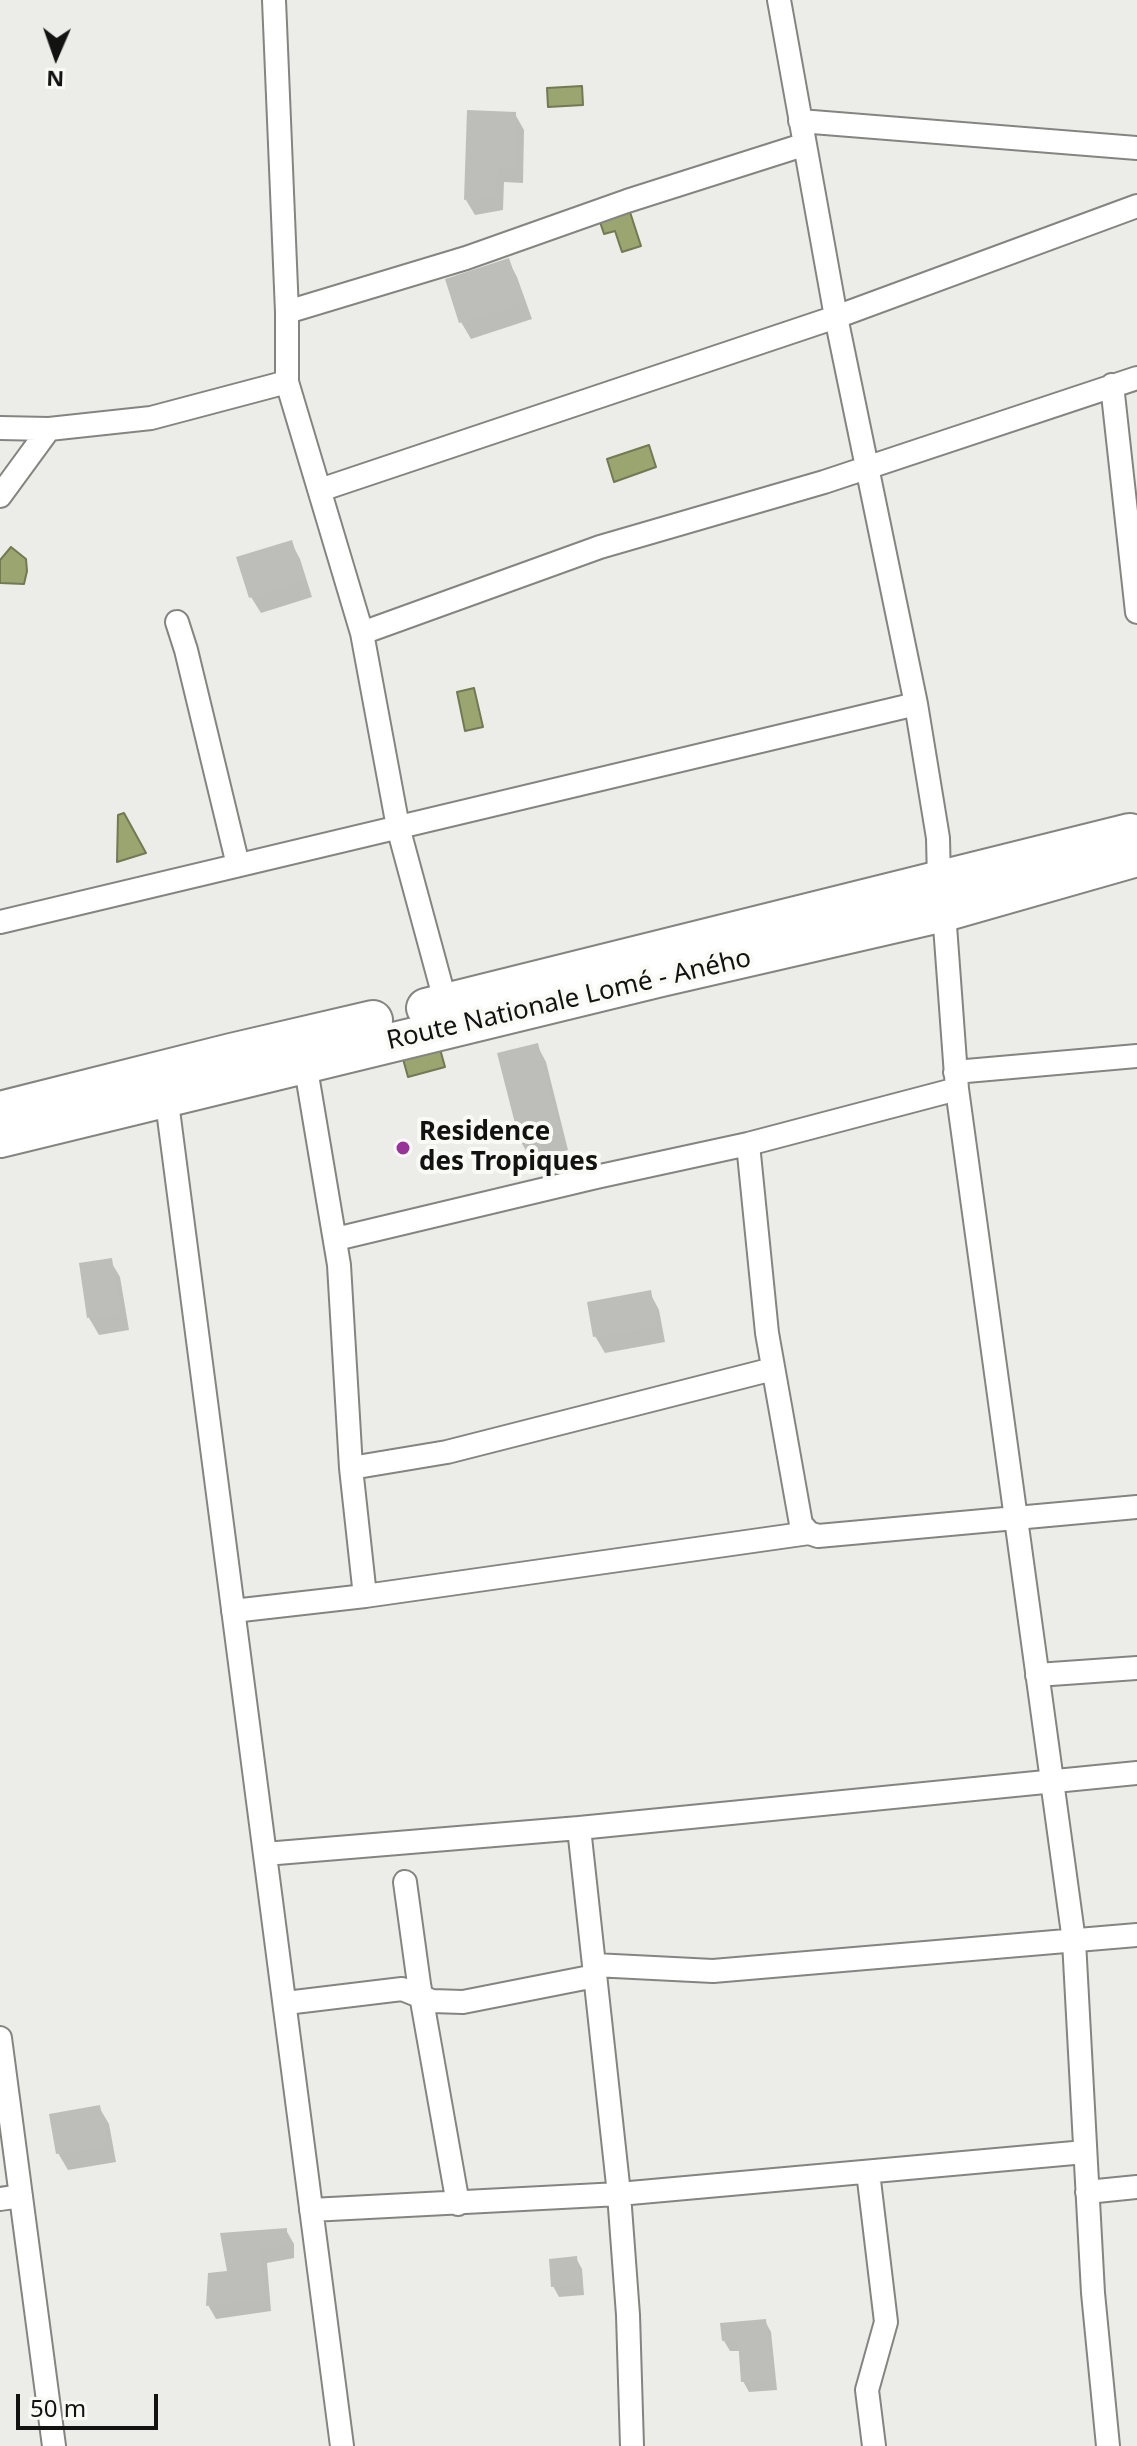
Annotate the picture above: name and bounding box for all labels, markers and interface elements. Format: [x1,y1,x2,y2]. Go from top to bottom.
north arrow [16,16,96,96]
text: N [46,65,65,95]
street label: Route Nationale Lomé - Aného [384,943,754,1057]
place label: Residence des Tropiques [419,1117,598,1178]
marker: Residence des Tropiques [394,1139,412,1157]
scale bar [20,2378,162,2428]
text: 50 m [30,2391,86,2424]

